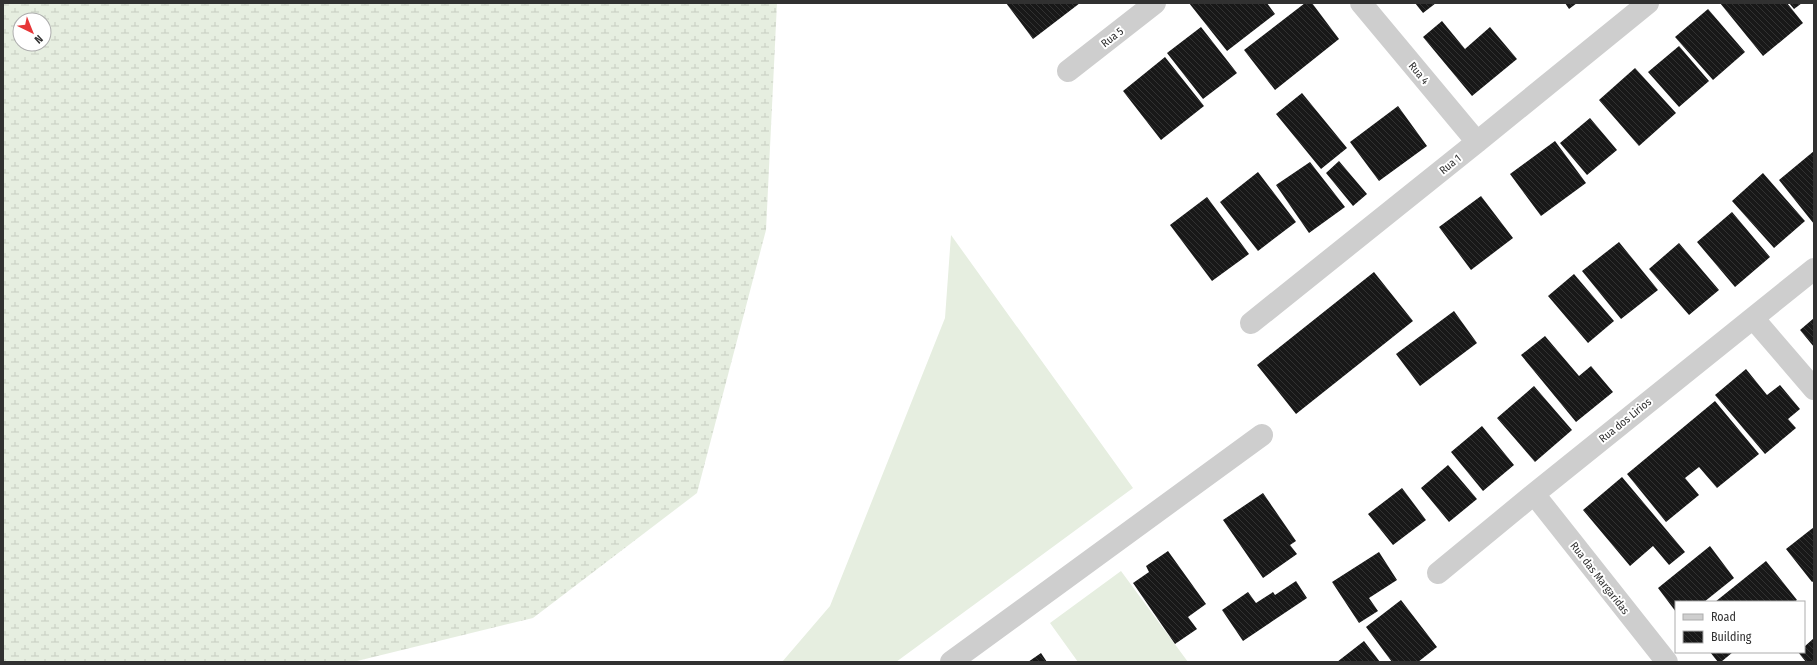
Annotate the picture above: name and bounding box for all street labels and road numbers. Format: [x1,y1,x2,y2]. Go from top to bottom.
street label: Rua 5 [1099,25,1126,50]
street label: Rua 4 [1406,60,1432,88]
street label: Rua 1 [1437,152,1464,177]
street label: Rua dos Lirios [1597,395,1654,445]
street label: Rua das Margaridas [1567,540,1632,617]

